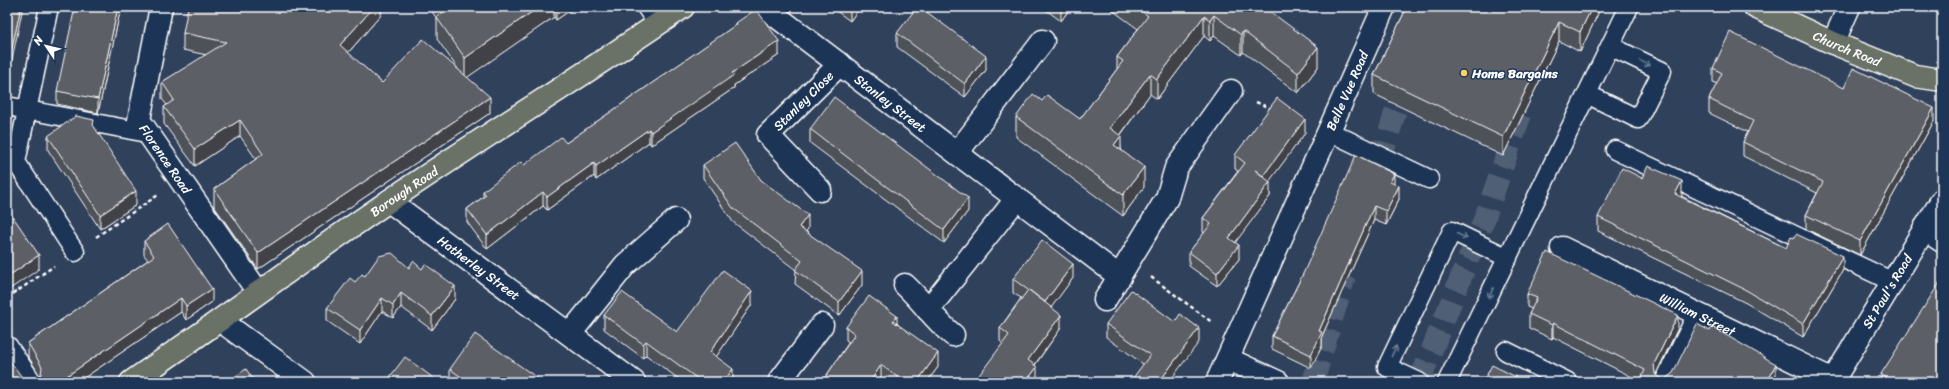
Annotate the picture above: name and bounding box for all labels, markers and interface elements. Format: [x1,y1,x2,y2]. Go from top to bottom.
street label: Church Road [1809,24,1885,74]
north arrow [26,26,66,66]
text: N [28,32,48,50]
street label: Belle Vue Road [1319,46,1375,134]
one-way arrow [1639,60,1651,67]
place label: Home Bargains [1471,62,1559,85]
street label: Stanley Close [768,65,840,136]
street label: Stanley Street [849,68,932,139]
marker: Home Bargains [1459,68,1469,78]
street label: Florence Road [133,119,198,199]
street label: Borough Road [365,159,444,223]
street label: Hatherley Street [432,230,525,307]
one-way arrow [1455,233,1467,240]
street label: St Paul's Road [1856,249,1919,333]
one-way arrow [1487,286,1494,298]
street label: William Street [1655,286,1740,343]
one-way arrow [1391,345,1398,357]

